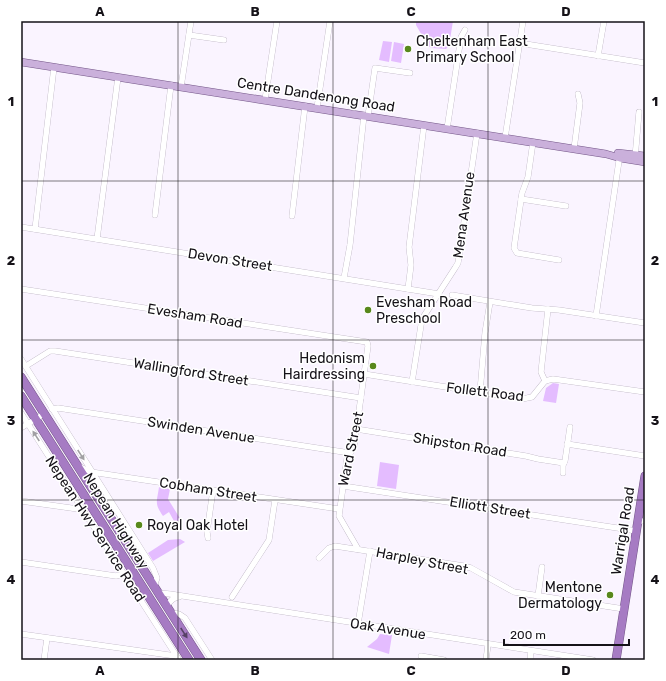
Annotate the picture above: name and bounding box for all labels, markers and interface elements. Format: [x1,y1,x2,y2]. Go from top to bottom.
text: A [95,4,105,19]
text: B [250,4,260,19]
text: C [406,4,416,19]
text: D [561,4,571,19]
place label: Cheltenham East Primary School [416,33,528,66]
marker: Cheltenham East Primary School [403,44,413,54]
street label: Centre Dandenong Road [236,74,396,116]
text: 1 [8,94,14,109]
text: 1 [652,94,658,109]
street label: Mena Avenue [450,170,479,259]
street label: Devon Street [187,245,274,275]
text: 2 [7,253,15,268]
text: 2 [651,253,659,268]
place label: Evesham Road Preschool [376,294,472,327]
street label: Evesham Road [146,300,244,332]
marker: Evesham Road Preschool [363,305,373,315]
place label: Hedonism Hairdressing [283,350,365,383]
street label: Wallingford Street [132,355,250,390]
marker: Hedonism Hairdressing [368,361,378,371]
street label: Follett Road [445,379,525,405]
street label: Ward Street [335,410,367,488]
text: 3 [7,413,16,428]
street label: Swinden Avenue [146,413,256,447]
text: 3 [651,413,660,428]
street label: Shipston Road [412,429,508,461]
one-way arrow [32,430,39,442]
one-way arrow [77,450,85,461]
street label: Nepean Hwy Service Road [41,453,149,605]
street label: Nepean Highway [80,470,152,572]
street label: Cobham Street [158,474,258,506]
street label: Warrigal Road [608,486,638,576]
street label: Elliott Street [448,493,532,523]
place label: Royal Oak Hotel [147,517,248,534]
marker: Royal Oak Hotel [134,520,144,530]
street label: Harpley Street [374,544,470,578]
text: 4 [7,572,16,587]
text: 4 [651,572,660,587]
place label: Mentone Dermatology [518,579,602,612]
marker: Mentone Dermatology [605,590,615,600]
street label: Oak Avenue [349,615,427,643]
scale bar [504,621,629,647]
one-way arrow [180,628,188,638]
text: 200 m [510,628,546,642]
text: A [95,663,105,678]
text: B [250,663,260,678]
text: C [406,663,416,678]
text: D [561,663,571,678]

